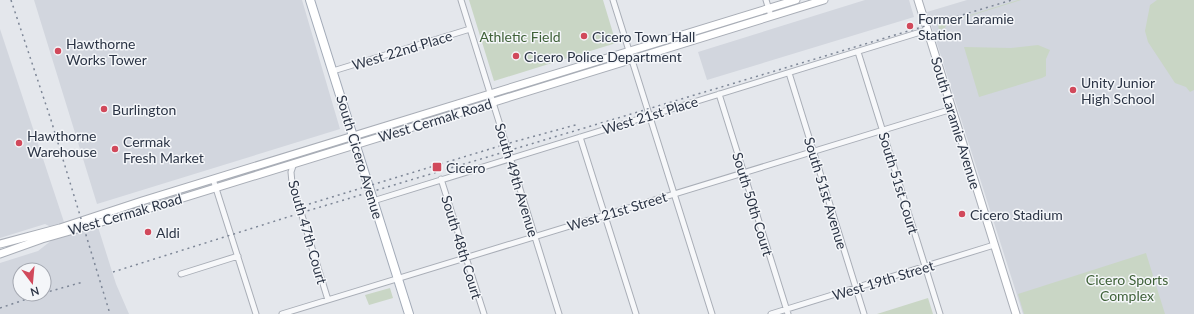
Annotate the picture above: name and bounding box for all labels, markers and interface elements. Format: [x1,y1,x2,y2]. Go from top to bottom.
place label: Former Laramie Station [918,10,1014,43]
marker: Former Laramie Station [905,21,915,31]
street label: West 22nd Place [350,27,454,73]
park label: Athletic Field [479,28,561,45]
place label: Cicero Town Hall [592,28,695,45]
marker: Cicero Town Hall [579,31,589,41]
place label: Hawthorne Works Tower [66,35,147,68]
marker: Hawthorne Works Tower [53,46,63,56]
place label: Cicero Police Department [524,48,682,65]
marker: Cicero Police Department [511,51,521,61]
street label: South Laramie Avenue [928,55,984,191]
place label: Unity Junior High School [1081,74,1155,107]
marker: Unity Junior High School [1068,85,1078,95]
street label: West 21st Place [600,92,700,138]
street label: South Cicero Avenue [333,93,387,221]
street label: West Cermak Road [376,95,494,145]
place label: Burlington [112,101,176,118]
marker: Burlington [99,104,109,114]
street label: South 49th Avenue [492,121,542,239]
place label: Hawthorne Warehouse [27,127,97,160]
street label: South 51st Court [875,130,923,236]
place label: Cermak Fresh Market [123,133,204,166]
street label: South 51st Avenue [801,135,851,251]
marker: Hawthorne Warehouse [14,138,24,148]
marker: Cermak Fresh Market [110,144,120,154]
street label: South 50th Court [729,150,777,258]
place label: Cicero [446,159,485,176]
marker: Cicero [431,161,443,173]
street label: South 47th Court [285,178,331,286]
street label: West 21st Street [565,188,669,234]
street label: West Cermak Road [66,190,184,238]
street label: South 48th Court [438,193,486,301]
place label: Cicero Stadium [970,206,1063,223]
marker: Cicero Stadium [957,209,967,219]
place label: Aldi [156,224,180,241]
marker: Aldi [143,227,153,237]
street label: West 19th Street [830,256,936,304]
north arrow [12,262,52,302]
park label: Cicero Sports Complex [1086,271,1168,304]
text: N [29,285,41,300]

